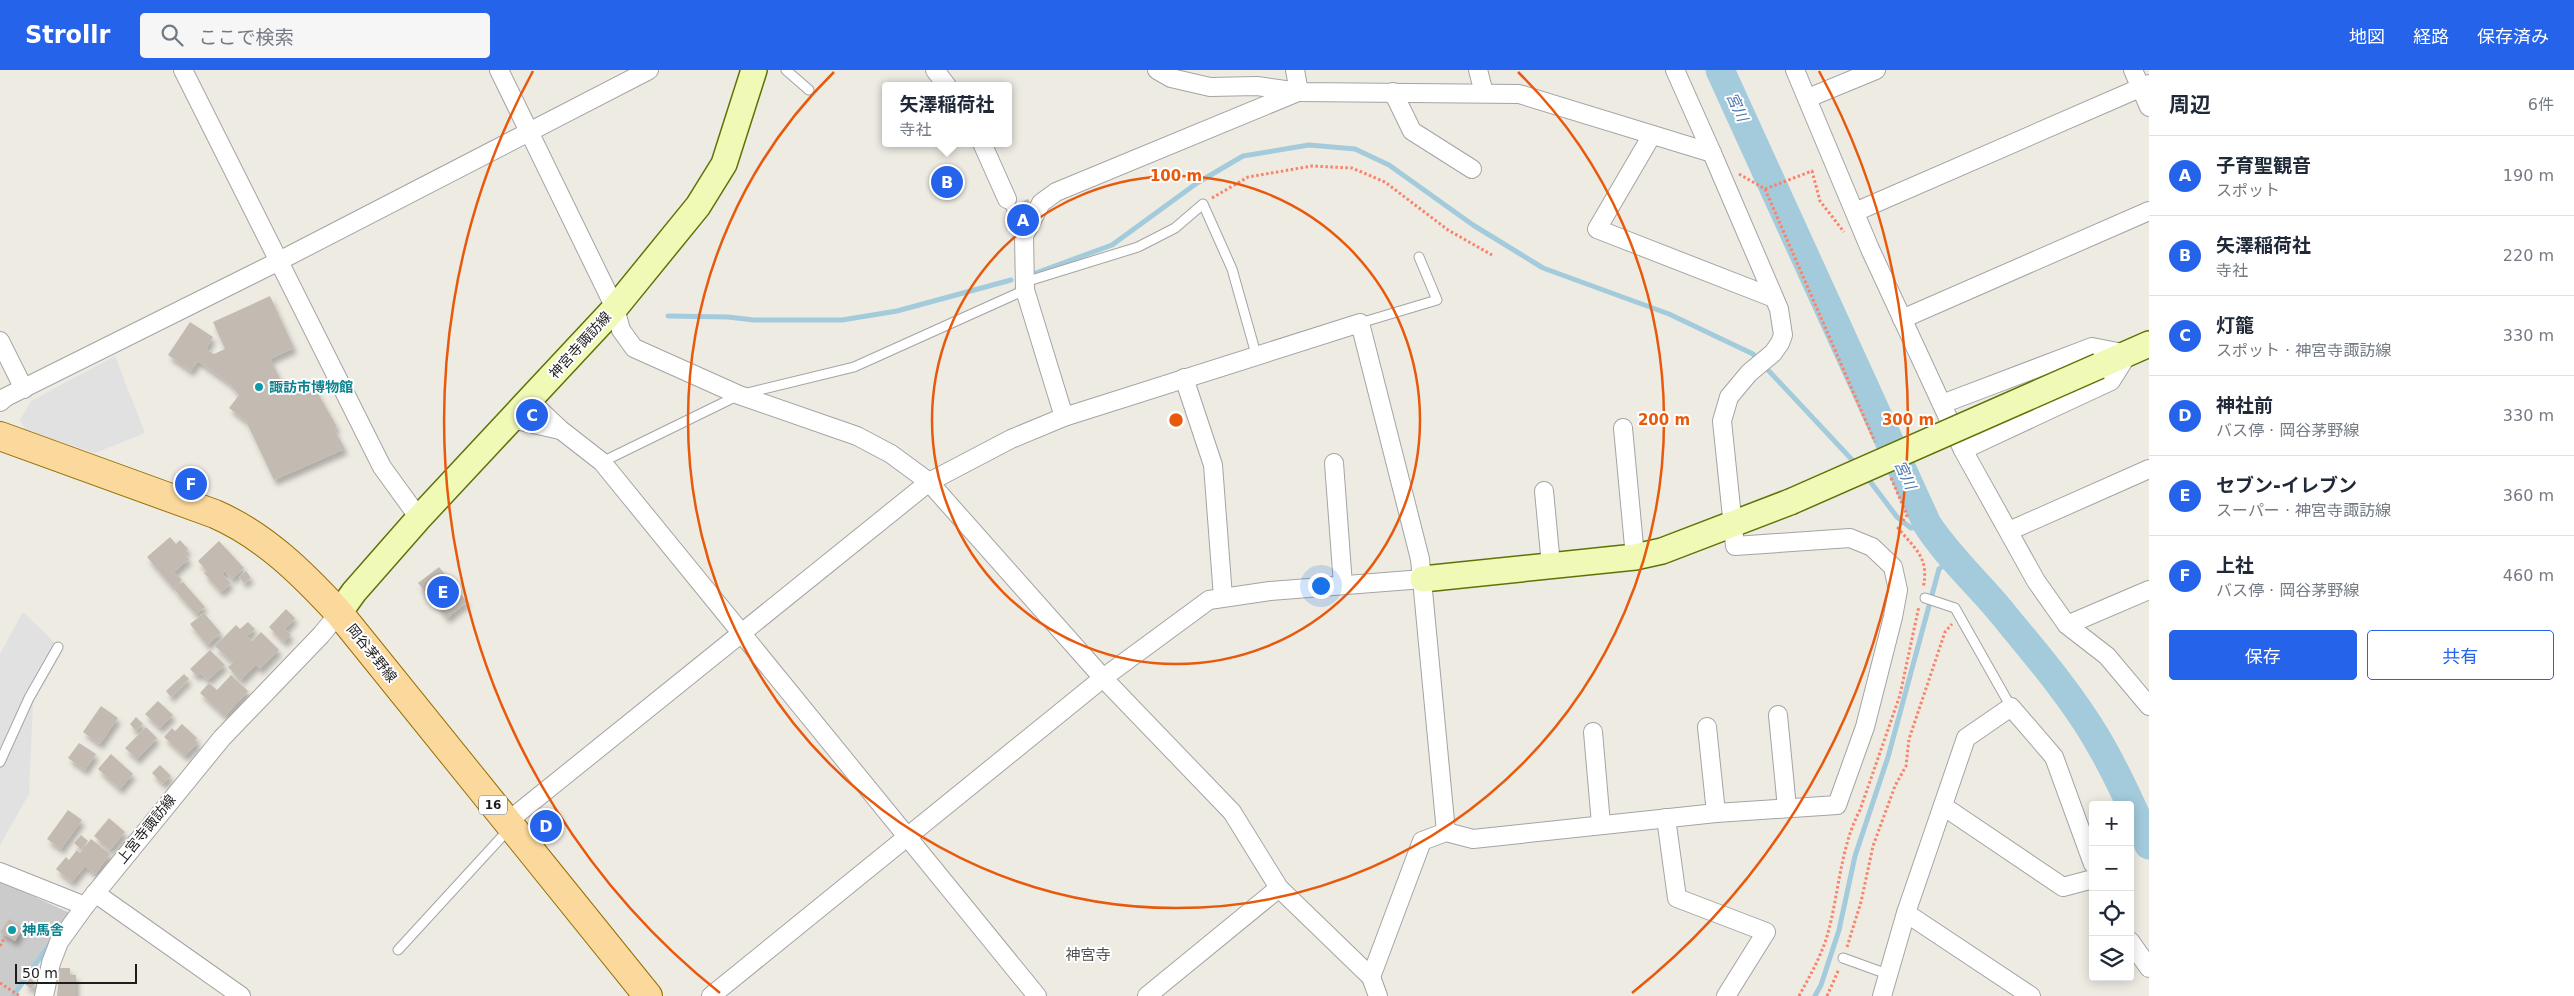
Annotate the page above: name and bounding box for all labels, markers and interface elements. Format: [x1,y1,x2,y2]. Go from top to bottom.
search box [140,13,490,58]
text: Strollr [25,21,110,49]
icon: search [158,21,186,49]
text: ここで検索 [198,26,293,48]
text: 地図 [2349,26,2385,47]
text: 経路 [2413,26,2449,47]
text: 保存済み [2477,26,2549,47]
popup [882,82,1012,147]
water label: 宮川 [1723,90,1752,126]
text: 矢澤稲荷社 [899,93,995,115]
text: 周辺 [2169,93,2211,117]
text: 6件 [2528,95,2554,114]
text: 寺社 [899,120,932,139]
text: 子育聖観音 [2216,154,2311,176]
pin: B [931,163,963,201]
text: A [2179,166,2191,185]
text: 190 m [2503,166,2554,185]
text: 100 m [1150,167,1202,185]
text: スポット [2216,181,2280,200]
pin: A [1007,201,1039,239]
text: 矢澤稲荷社 [2216,234,2311,256]
text: B [2179,246,2191,265]
text: 220 m [2503,246,2554,265]
text: 寺社 [2216,261,2248,280]
street label: 神宮寺諏訪線 [546,308,614,382]
text: 灯籠 [2216,314,2254,336]
text: C [2179,326,2191,345]
text: 330 m [2503,326,2554,345]
text: スポット · 神宮寺諏訪線 [2216,341,2391,360]
place label: 諏訪市博物館 [269,379,353,395]
marker: 諏訪市博物館 [253,381,265,393]
text: 神社前 [2216,394,2273,416]
pin: C [516,396,548,434]
text: D [2178,406,2192,425]
text: 330 m [2503,406,2554,425]
centre of rings [1167,411,1185,429]
text: 200 m [1638,411,1690,429]
text: 300 m [1882,411,1934,429]
text: バス停 · 岡谷茅野線 [2216,421,2359,440]
water label: 宮川 [1891,458,1920,494]
pin: F [175,465,207,503]
text: セブン-イレブン [2216,474,2357,496]
text: E [2180,486,2190,505]
text: 360 m [2503,486,2554,505]
text: スーパー · 神宮寺諏訪線 [2216,501,2391,520]
text: 上社 [2216,554,2254,576]
text: F [2180,566,2190,585]
text: 460 m [2503,566,2554,585]
pin: E [427,573,459,611]
your location [1308,573,1334,599]
text: バス停 · 岡谷茅野線 [2216,581,2359,600]
street label: 岡谷茅野線 [344,621,400,685]
button: 保存 [2169,630,2357,680]
button: 共有 [2367,630,2554,680]
street label: 上宮寺諏訪線 [113,791,179,867]
road number: 16 [479,796,507,814]
map controls [2089,801,2134,981]
button: + [2089,801,2134,846]
pin: D [530,807,562,845]
button: − [2089,846,2134,891]
button: locate [2089,891,2134,936]
place label: 神馬舎 [22,922,64,938]
marker: 神馬舎 [6,924,18,936]
button: layers [2089,936,2134,981]
district label: 神宮寺 [1065,946,1111,964]
scale bar [15,961,138,984]
text: 50 m [22,965,58,981]

